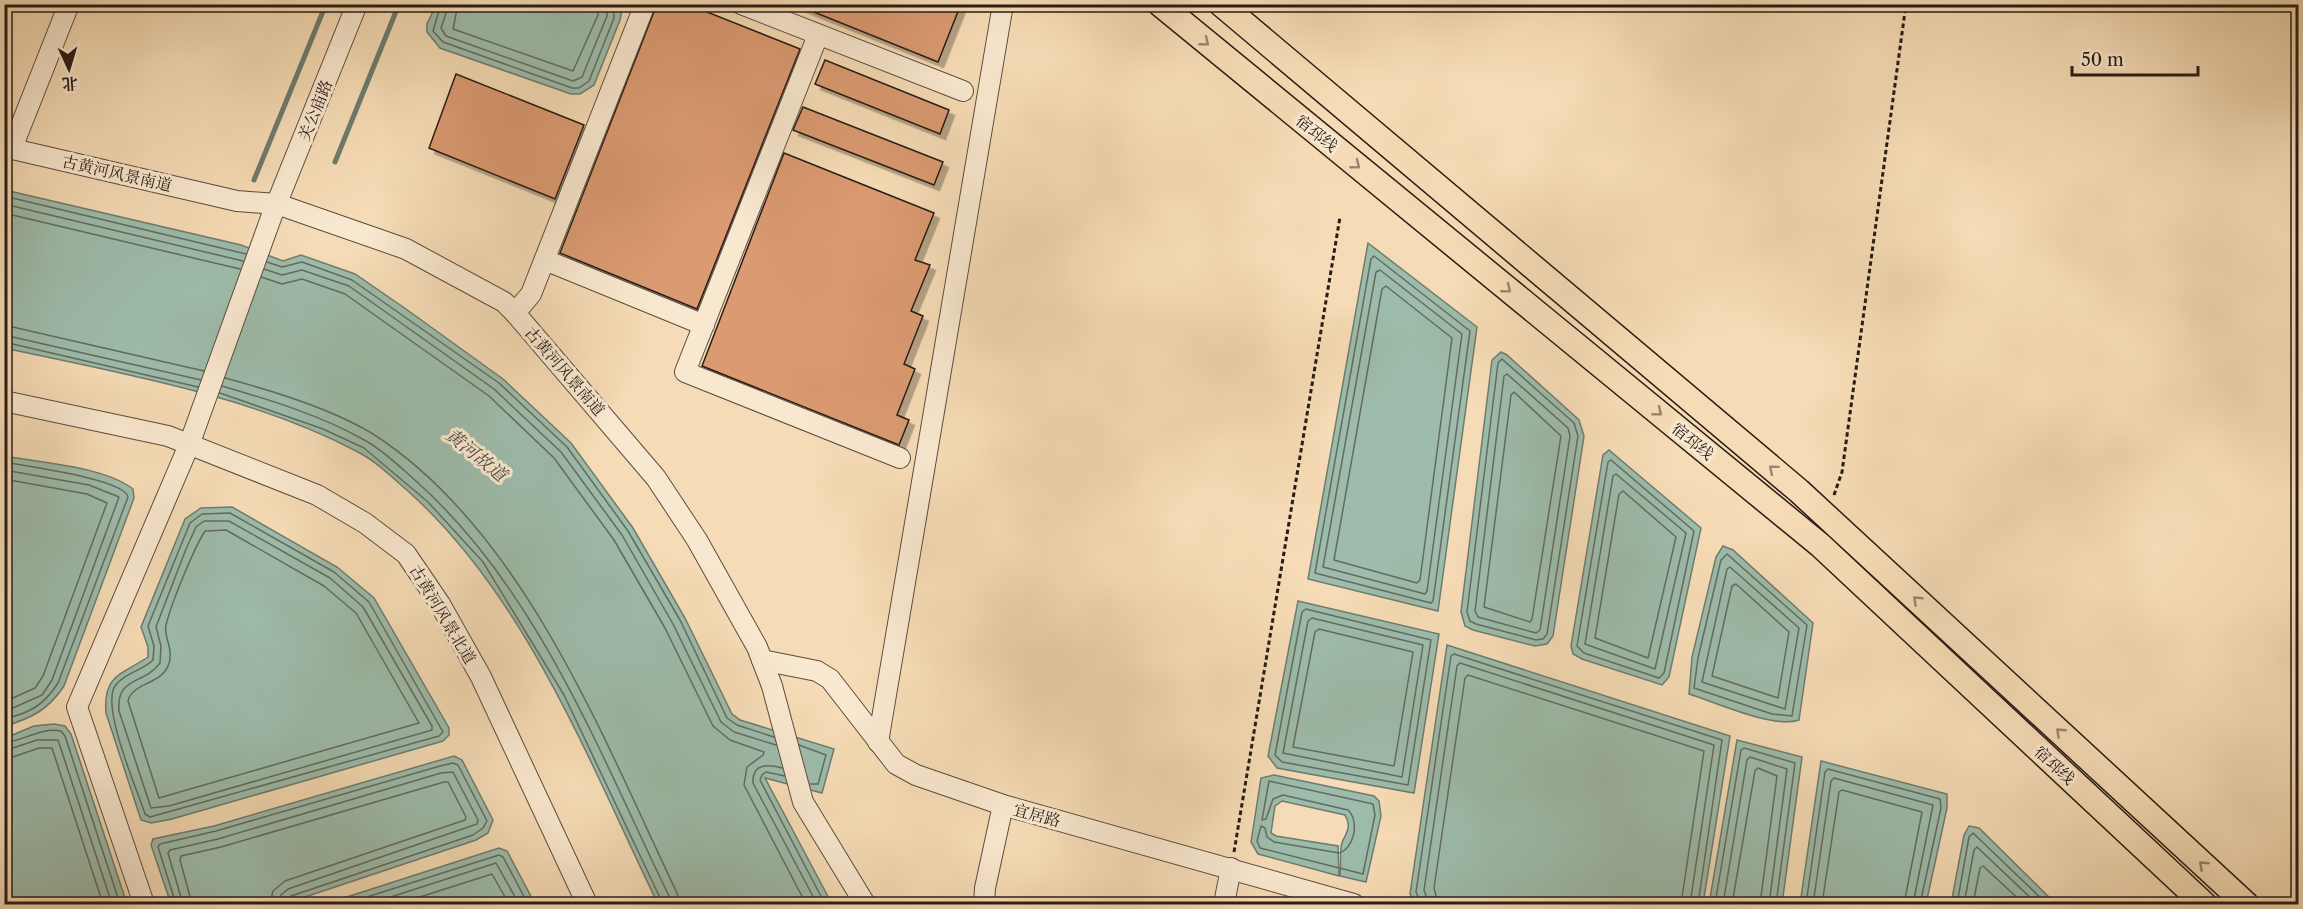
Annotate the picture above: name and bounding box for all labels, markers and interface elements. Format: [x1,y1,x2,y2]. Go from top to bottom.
one-way arrow [1198,34,1209,45]
north arrow [39,39,99,99]
scale bar [2072,39,2198,77]
text: 50 m [2081,49,2124,71]
text: 北 [61,73,79,94]
street label: 关公庙路 [294,77,336,143]
street label: 宿邳线 [1292,110,1342,156]
street label: 古黄河风景南道 [60,151,174,195]
one-way arrow [1349,158,1360,169]
one-way arrow [1500,281,1511,292]
street label: 古黄河风景南道 [521,322,609,420]
one-way arrow [1651,405,1662,416]
street label: 宿邳线 [1668,418,1718,464]
water label: 黄河故道 [441,424,513,488]
one-way arrow [1769,465,1780,476]
street label: 古黄河风景北道 [406,561,480,667]
one-way arrow [1913,596,1923,607]
one-way arrow [2056,728,2067,739]
street label: 宿邳线 [2031,741,2079,789]
street label: 宜居路 [1011,799,1063,831]
one-way arrow [2199,861,2210,872]

